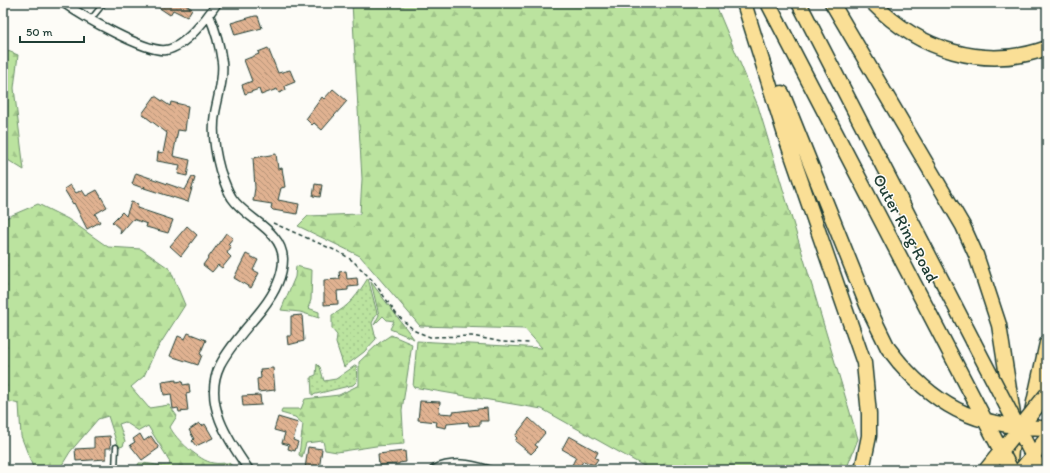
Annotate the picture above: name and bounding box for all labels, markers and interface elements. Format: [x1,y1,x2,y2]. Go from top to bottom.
scale bar [20,18,84,44]
text: 50 m [26,25,52,39]
street label: Outer Ring Road [869,170,943,286]

